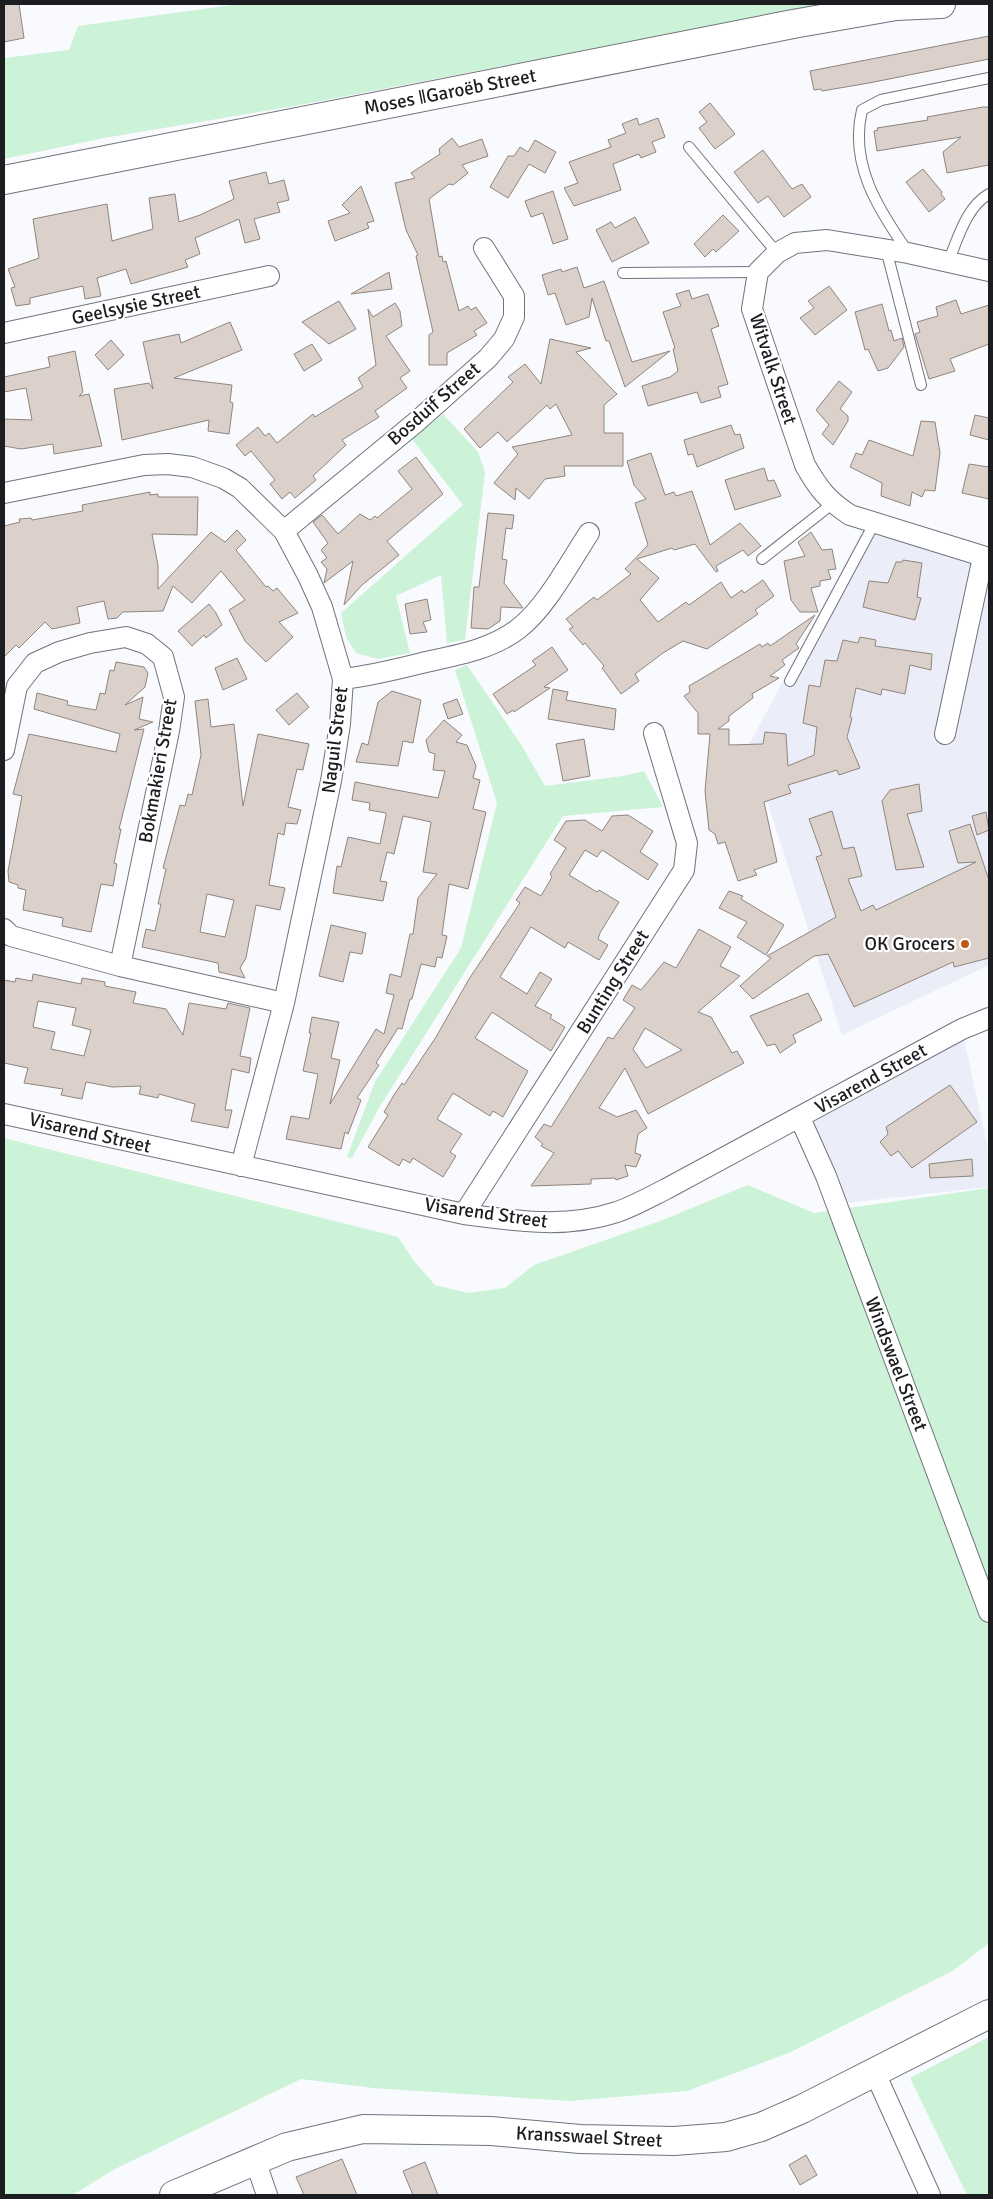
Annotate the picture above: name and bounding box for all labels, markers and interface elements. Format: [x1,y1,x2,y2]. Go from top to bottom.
street label: Moses ǁGaroëb Street [362,63,539,120]
street label: Geelsysie Street [70,280,203,330]
street label: Witvalk Street [744,311,802,428]
street label: Bosduif Street [383,357,486,451]
street label: Naguil Street [317,685,353,795]
street label: Bokmakieri Street [134,697,183,845]
street label: Bunting Street [571,925,655,1039]
place label: OK Grocers [865,932,955,956]
marker: OK Grocers [959,938,971,950]
street label: Visarend Street [811,1038,931,1120]
street label: Visarend Street [27,1107,154,1159]
street label: Visarend Street [423,1192,550,1234]
street label: Windswael Street [859,1293,933,1435]
street label: Kransswael Street [515,2121,663,2153]

